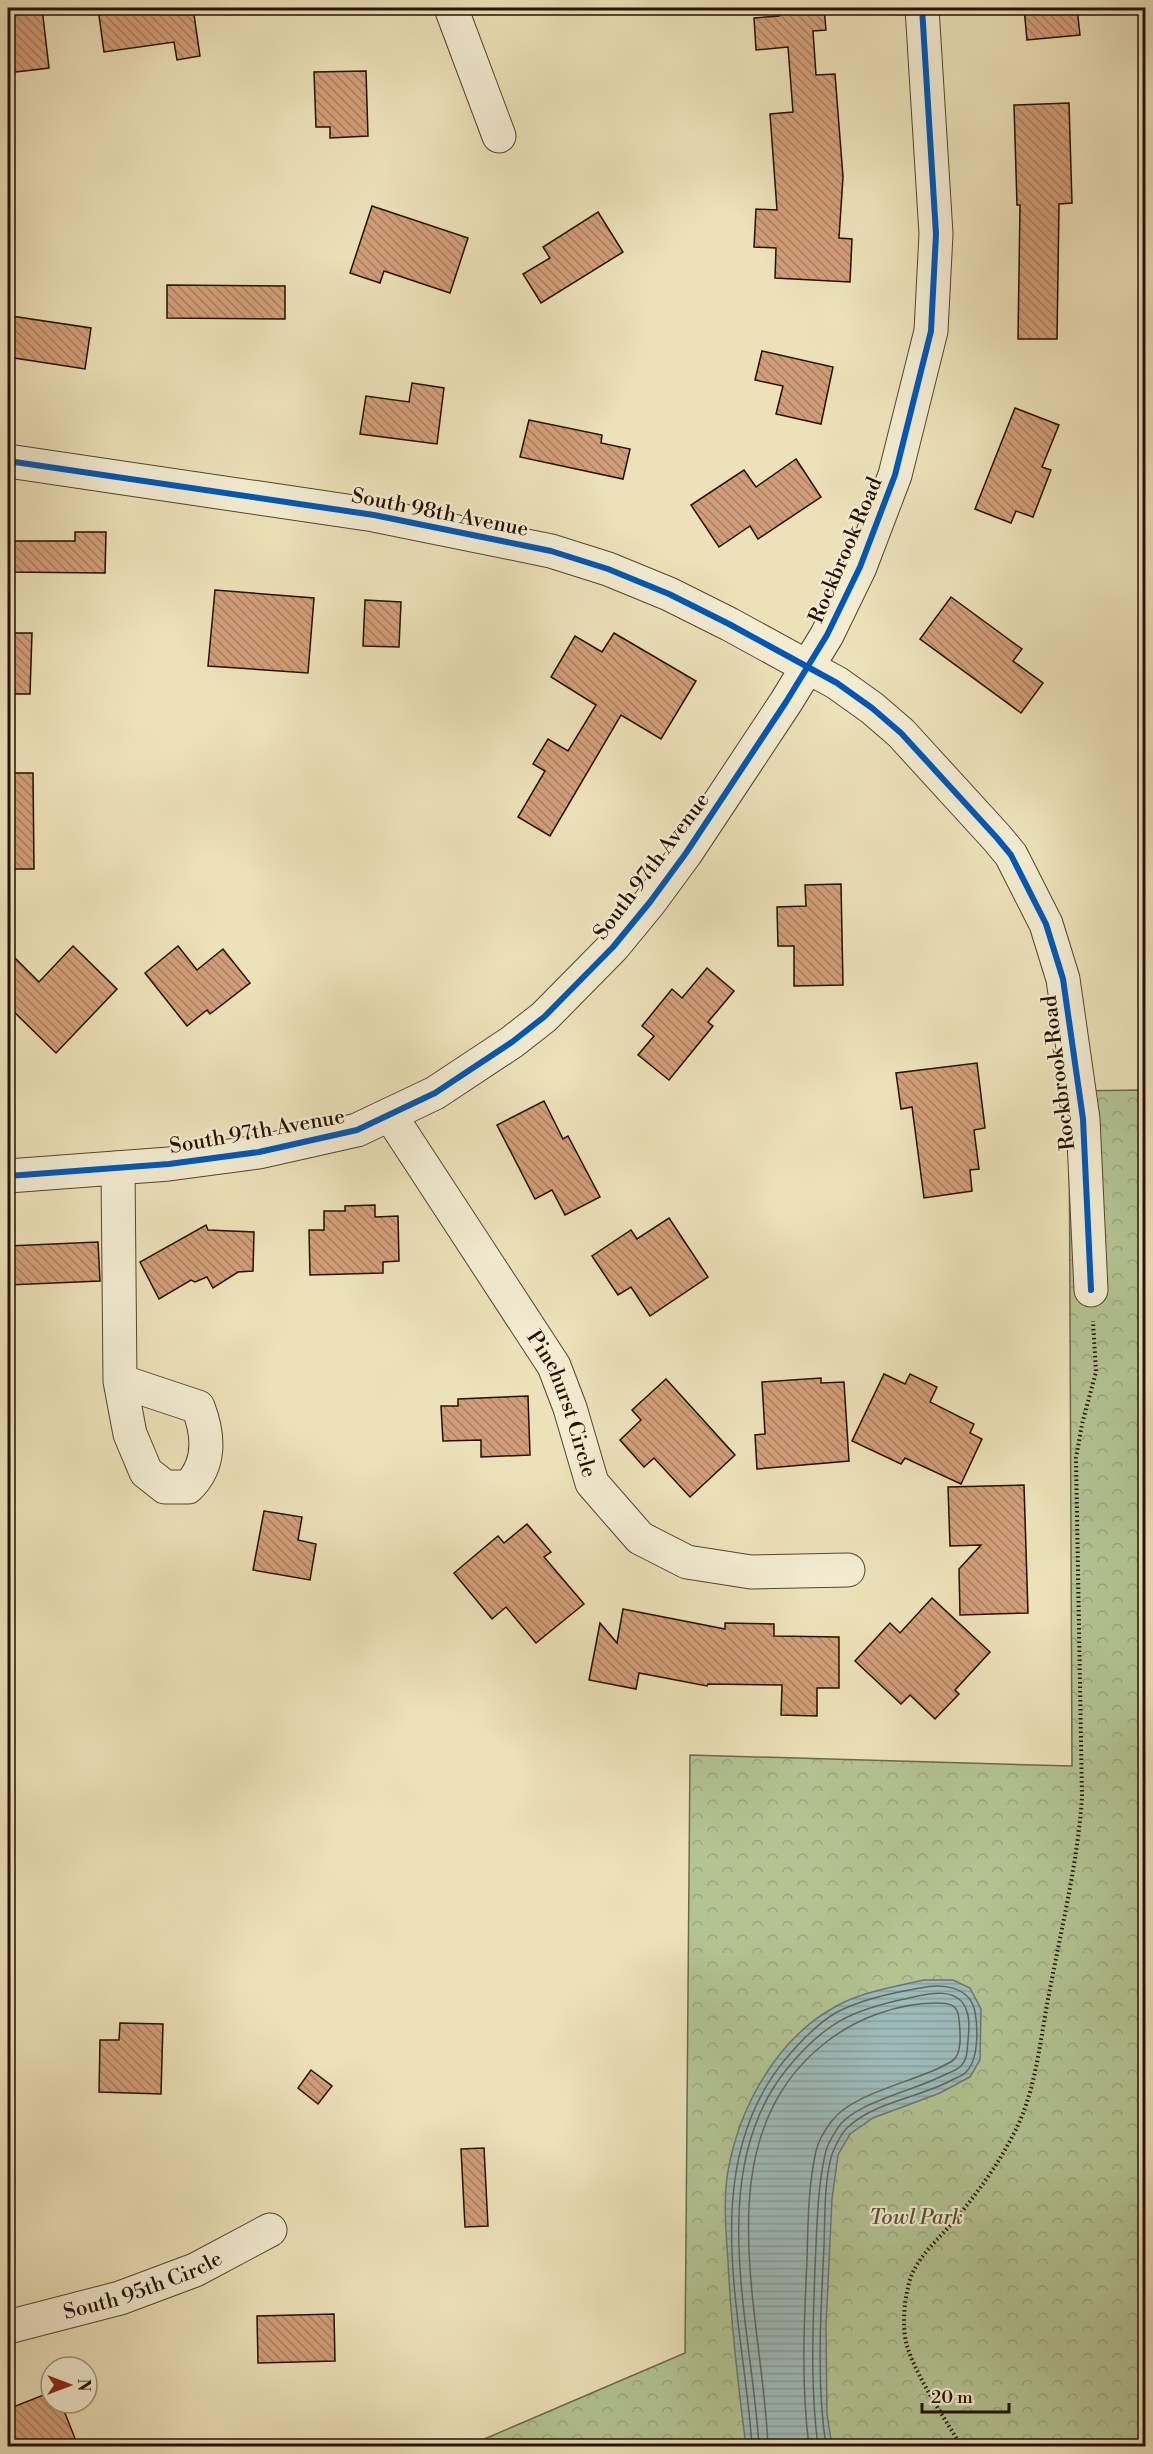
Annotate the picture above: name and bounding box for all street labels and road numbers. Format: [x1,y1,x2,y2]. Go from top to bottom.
street label: Rockbrook Road [803,473,888,627]
street label: South 98th Avenue [349,483,530,543]
street label: South 97th Avenue [588,788,716,945]
street label: Rockbrook Road [1037,994,1081,1152]
street label: South 97th Avenue [168,1104,347,1160]
street label: Pinehurst Circle [520,1326,602,1481]
street label: South 95th Circle [61,2246,227,2326]

